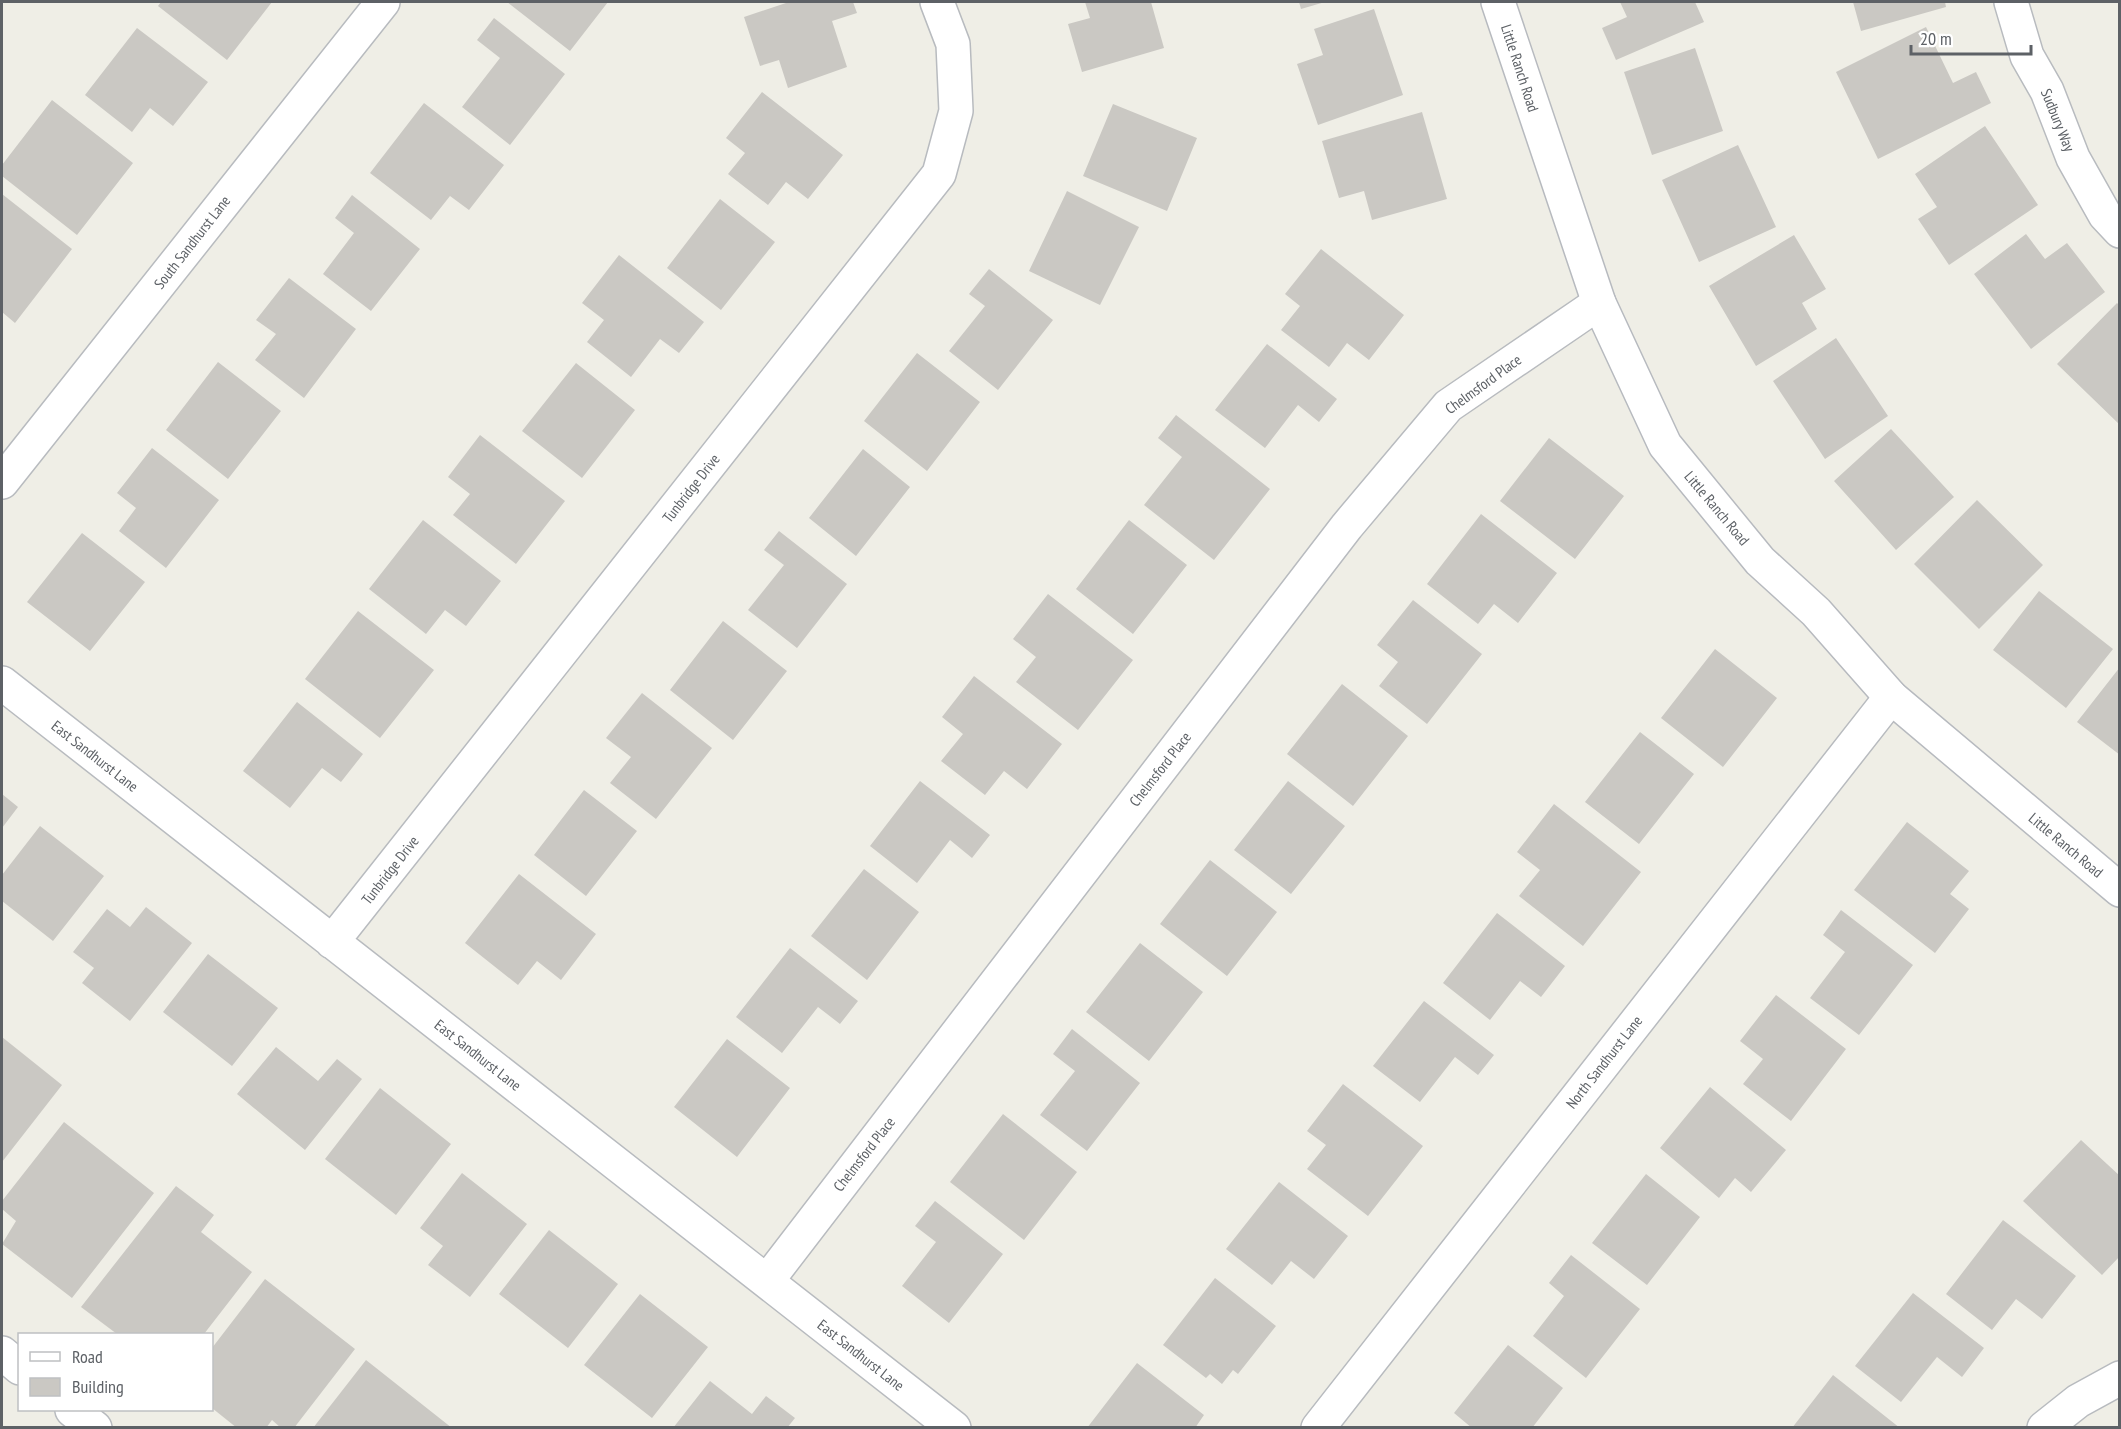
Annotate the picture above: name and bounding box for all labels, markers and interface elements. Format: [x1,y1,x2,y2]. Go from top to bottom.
scale bar [1911,18,2031,56]
street label: Little Ranch Road [1497,22,1543,114]
text: 20 m [1920,27,1952,50]
street label: Sudbury Way [2037,86,2079,154]
street label: South Sandhurst Lane [150,192,234,292]
street label: Chelmsford Place [1441,350,1525,418]
street label: Tunbridge Drive [658,450,724,526]
street label: Little Ranch Road [1680,467,1754,549]
street label: East Sandhurst Lane [48,716,142,796]
street label: Chelmsford Place [1125,728,1195,810]
street label: Little Ranch Road [2025,808,2107,882]
street label: Tunbridge Drive [357,832,423,908]
street label: North Sandhurst Lane [1562,1012,1646,1112]
street label: East Sandhurst Lane [431,1015,525,1095]
street label: Chelmsford Place [829,1113,899,1195]
street label: East Sandhurst Lane [814,1315,908,1395]
legend [18,1333,213,1411]
text: Road [72,1345,103,1368]
text: Building [72,1375,124,1398]

